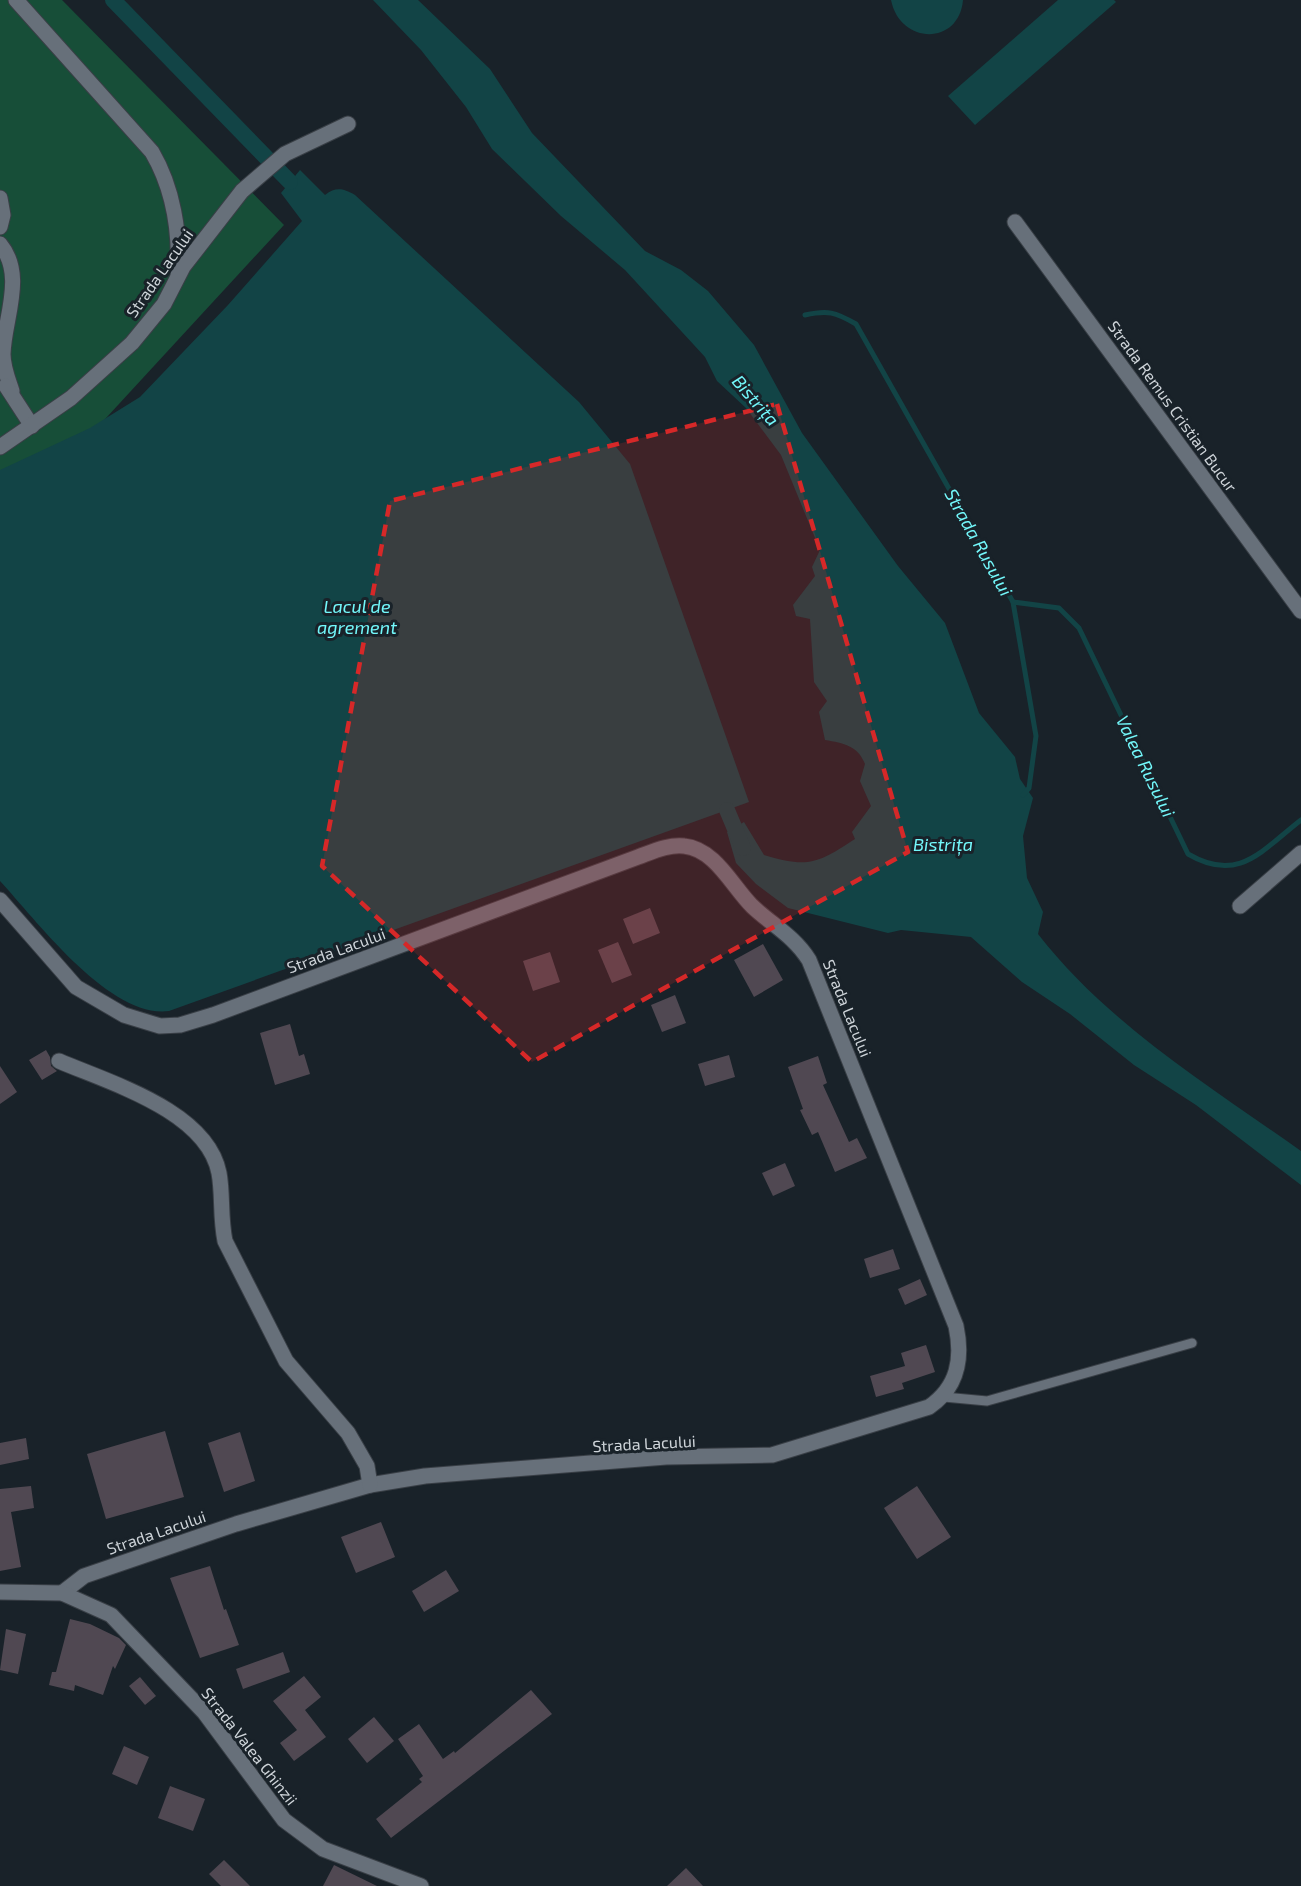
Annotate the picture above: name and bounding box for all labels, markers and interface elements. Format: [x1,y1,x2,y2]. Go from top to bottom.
street label: Strada Lacului [122,225,196,321]
street label: Strada Remus Cristian Bucur [1105,317,1242,496]
water label: Bistrița [727,370,784,431]
water label: Strada Rusului [940,485,1018,600]
water label: Lacul de agrement [317,595,397,638]
water label: Valea Rusului [1112,712,1180,821]
water label: Bistrița [913,833,973,856]
street label: Strada Lacului [284,923,388,977]
street label: Strada Lacului [820,956,876,1060]
street label: Strada Lacului [592,1431,696,1455]
street label: Strada Lacului [104,1506,208,1558]
street label: Strada Valea Ghinzii [198,1683,302,1809]

